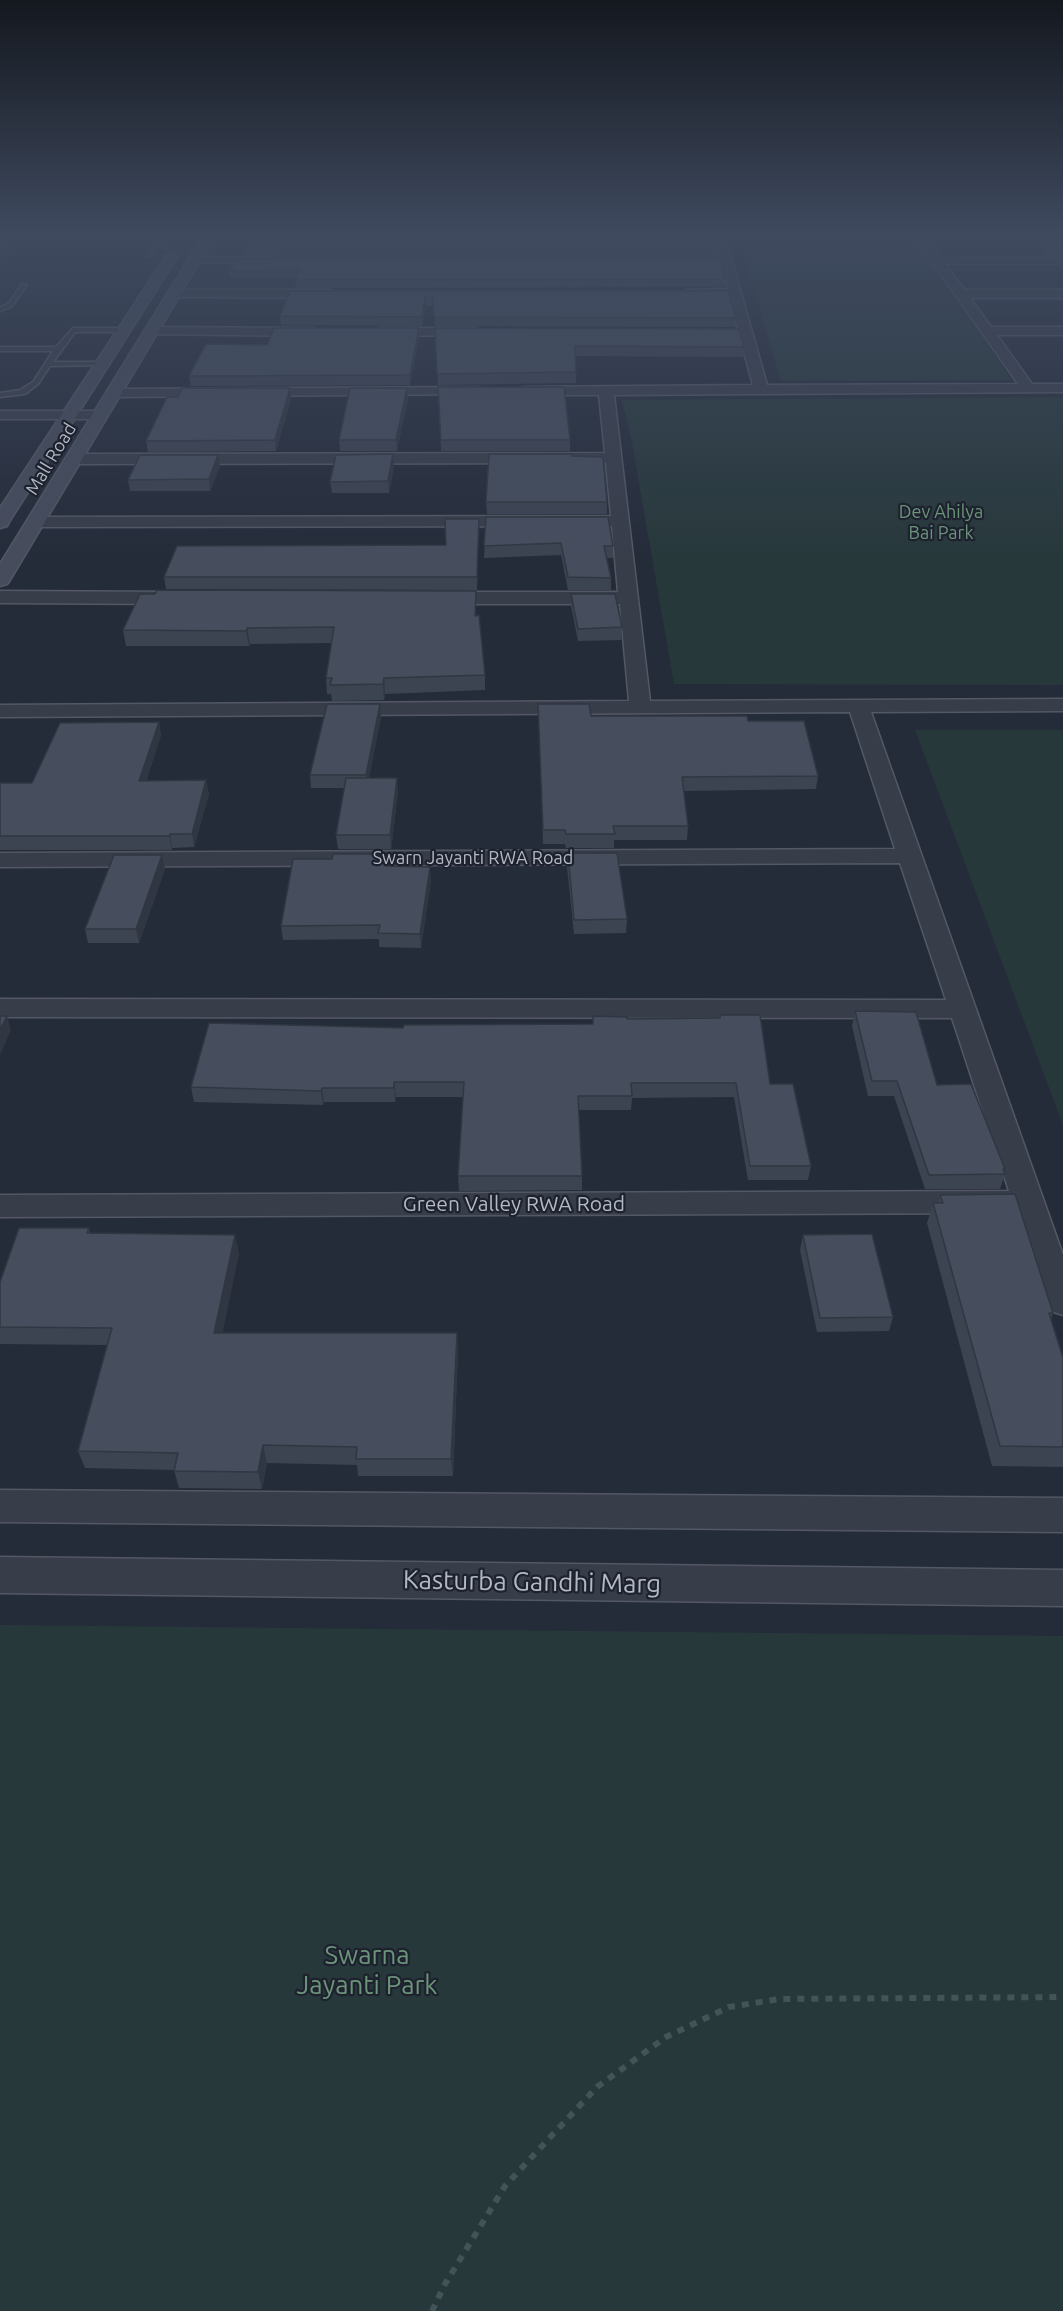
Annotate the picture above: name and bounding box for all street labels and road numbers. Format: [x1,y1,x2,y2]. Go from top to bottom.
street label: Mall Road [21,419,81,499]
street label: Swarn Jayanti RWA Road [373,847,573,869]
street label: Green Valley RWA Road [403,1191,625,1217]
street label: Kasturba Gandhi Marg [403,1564,661,1600]

